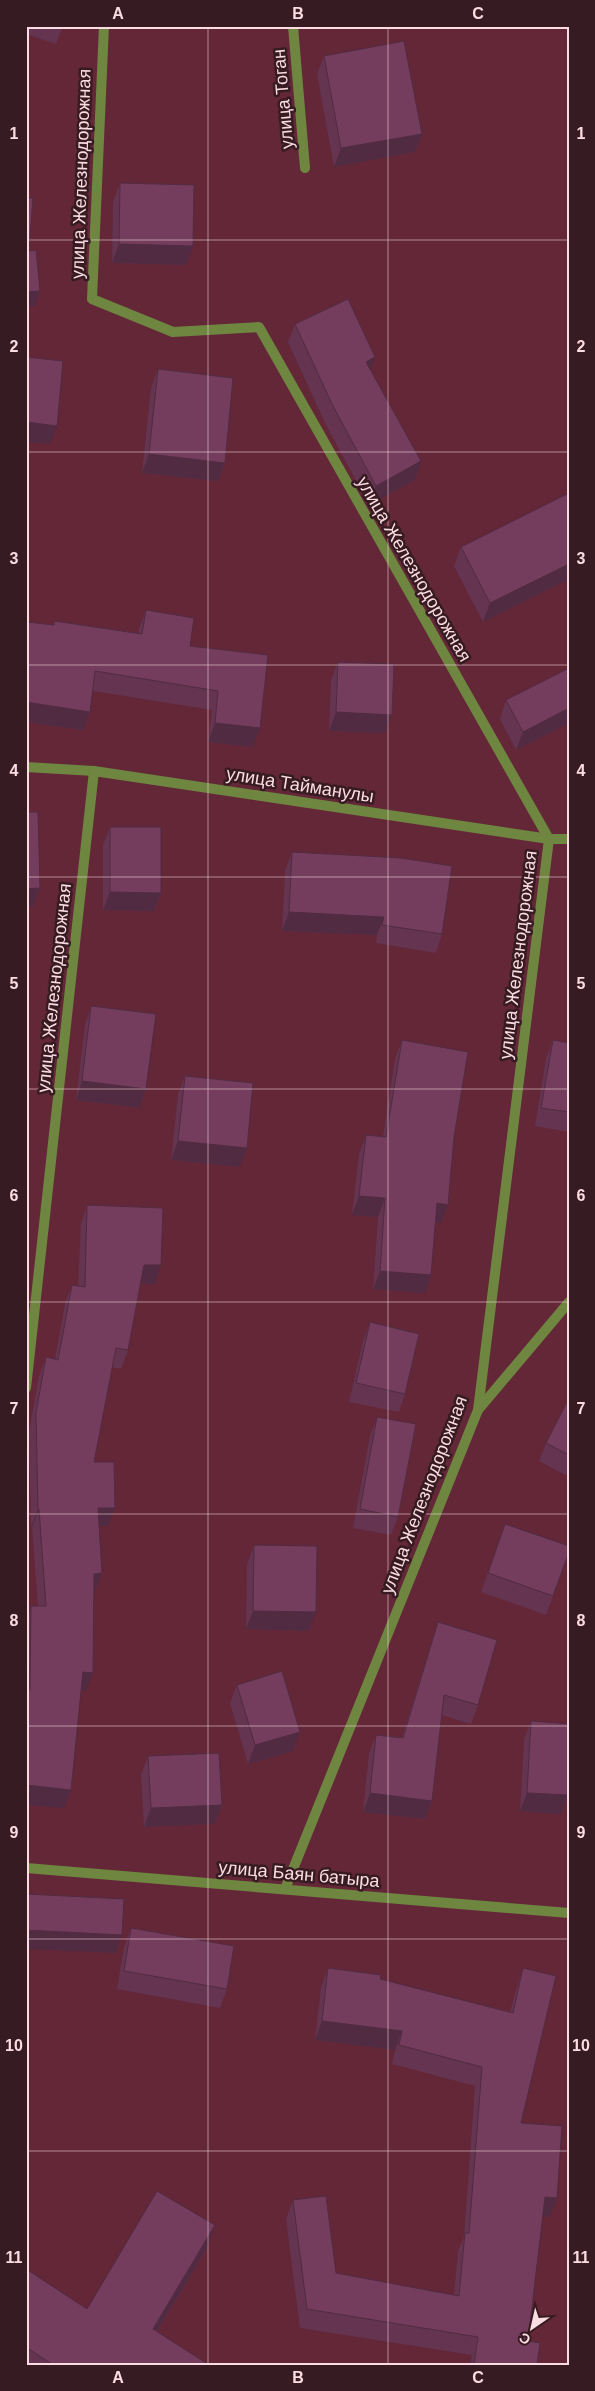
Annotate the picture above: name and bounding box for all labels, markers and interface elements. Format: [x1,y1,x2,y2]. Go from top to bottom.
text: A [112,5,124,22]
text: B [292,5,304,22]
text: C [472,5,484,22]
street label: улица Тоган [269,48,297,150]
street label: улица Железнодорожная [67,69,95,279]
text: 1 [10,125,19,142]
text: 1 [577,125,586,142]
text: 2 [10,338,19,355]
text: 2 [577,338,586,355]
street label: улица Железнодорожная [353,473,475,665]
text: 3 [10,550,19,567]
text: 3 [577,550,586,567]
text: 4 [10,762,19,779]
text: 4 [577,762,586,779]
street label: улица Тайманулы [225,763,375,807]
street label: улица Железнодорожная [495,849,541,1061]
street label: улица Железнодорожная [33,882,75,1094]
text: 5 [10,975,19,992]
text: 5 [577,975,586,992]
text: 6 [10,1187,19,1204]
text: 6 [577,1187,586,1204]
street label: улица Железнодорожная [377,1393,471,1597]
text: 7 [10,1400,19,1417]
text: 7 [577,1400,586,1417]
text: 8 [10,1612,19,1629]
text: 8 [577,1612,586,1629]
text: 9 [10,1824,19,1841]
text: 9 [577,1824,586,1841]
street label: улица Баян батыра [218,1857,381,1891]
text: 10 [5,2037,23,2054]
text: 10 [572,2037,590,2054]
text: 11 [6,2249,23,2266]
text: 11 [573,2249,590,2266]
north arrow [508,2304,558,2354]
text: С [516,2329,533,2348]
text: A [112,2369,124,2386]
text: B [292,2369,304,2386]
text: C [472,2369,484,2386]

